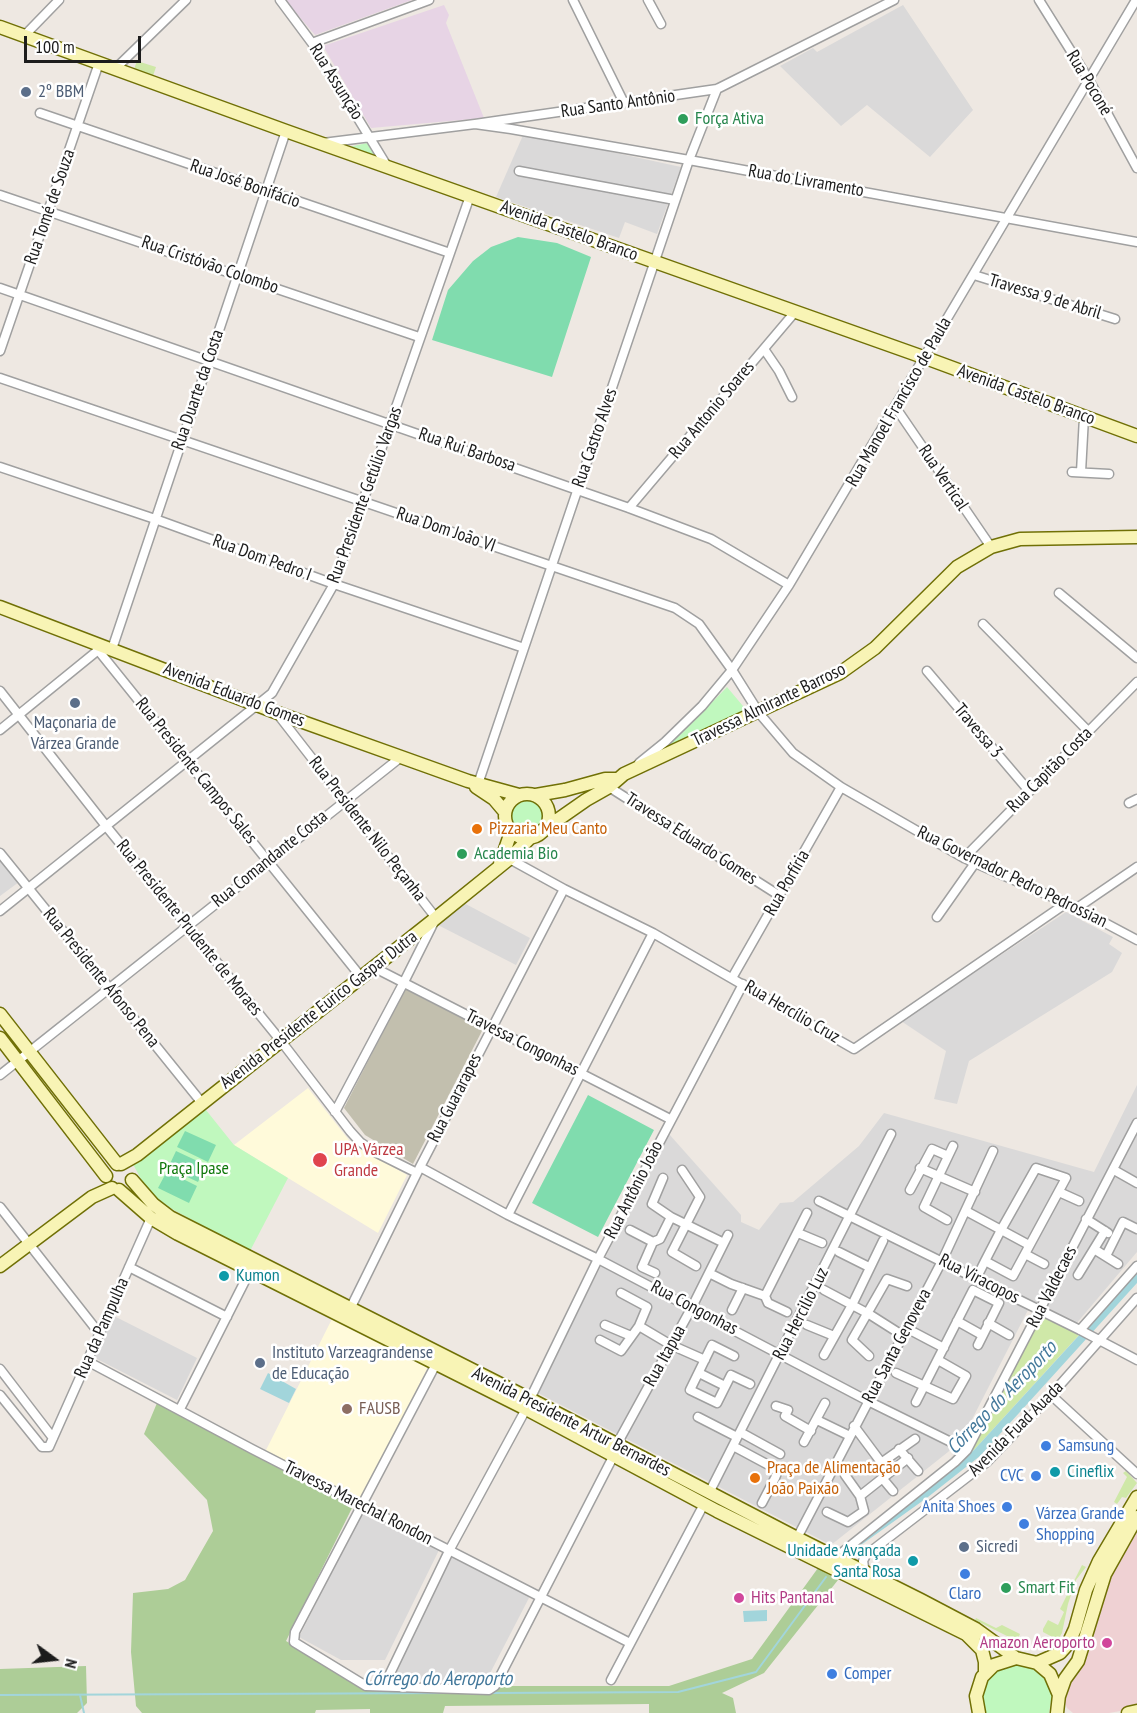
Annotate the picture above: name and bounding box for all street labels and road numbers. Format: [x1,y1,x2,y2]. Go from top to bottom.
street label: Rua Assunção [304,40,368,124]
street label: Rua Poconé [1061,47,1117,119]
street label: Rua Santo Antônio [559,85,677,123]
street label: Rua Tomé de Souza [20,147,80,267]
street label: Rua José Bonifácio [187,155,303,213]
street label: Rua do Livramento [747,160,865,202]
street label: Avenida Castelo Branco [497,196,641,266]
street label: Rua Cristóvão Colombo [139,231,281,299]
street label: Travessa 9 de Abril [986,270,1104,324]
street label: Rua Manoel Francisco de Paula [842,314,956,490]
street label: Rua Duarte da Costa [167,327,229,453]
street label: Rua Antonio Soares [665,357,759,463]
street label: Avenida Castelo Branco [954,360,1098,430]
street label: Rua Castro Alves [568,386,622,490]
street label: Rua Presidente Getúlio Vargas [323,404,407,586]
street label: Rua Rui Barbosa [416,423,518,477]
street label: Rua Vertical [913,441,973,515]
street label: Rua Dom João VI [393,503,499,557]
street label: Rua Dom Pedro I [210,530,314,586]
street label: Avenida Eduardo Gomes [160,658,308,732]
street label: Travessa Almirante Barroso [689,659,849,751]
street label: Rua Presidente Campos Sales [130,694,262,848]
street label: Travessa 3 [949,699,1007,763]
street label: Rua Capitão Costa [1003,723,1097,817]
street label: Rua Presidente Nilo Peçanha [304,752,430,906]
street label: Travessa Eduardo Gomes [621,788,761,890]
street label: Rua Comandante Costa [208,806,332,912]
street label: Rua Governador Pedro Pedrossian [913,822,1111,932]
street label: Rua Presidente Prudente de Moraes [111,836,267,1020]
street label: Rua Porfíria [760,846,814,920]
street label: Rua Presidente Afonso Pena [38,904,164,1052]
street label: Avenida Presidente Eurico Gaspar Dutra [216,926,422,1094]
street label: Rua Hercílio Cruz [740,976,844,1048]
street label: Travessa Congonhas [462,1005,582,1081]
street label: Rua Guararapes [423,1050,487,1146]
street label: Rua Antônio João [600,1137,668,1243]
street label: Rua Valdecaes [1022,1243,1082,1331]
street label: Rua Viracopos [935,1250,1023,1308]
street label: Rua Hercilio Luz [768,1264,834,1364]
street label: Rua da Pampulha [70,1274,134,1382]
street label: Rua Congonhas [647,1276,741,1340]
street label: Rua Santa Genoveva [858,1285,936,1407]
street label: Rua Itapua [639,1322,691,1390]
street label: Avenida Presidente Artur Bernardes [468,1362,674,1482]
street label: Avenida Fuad Auada [964,1377,1068,1481]
street label: Travessa Marechal Rondon [280,1456,436,1550]

